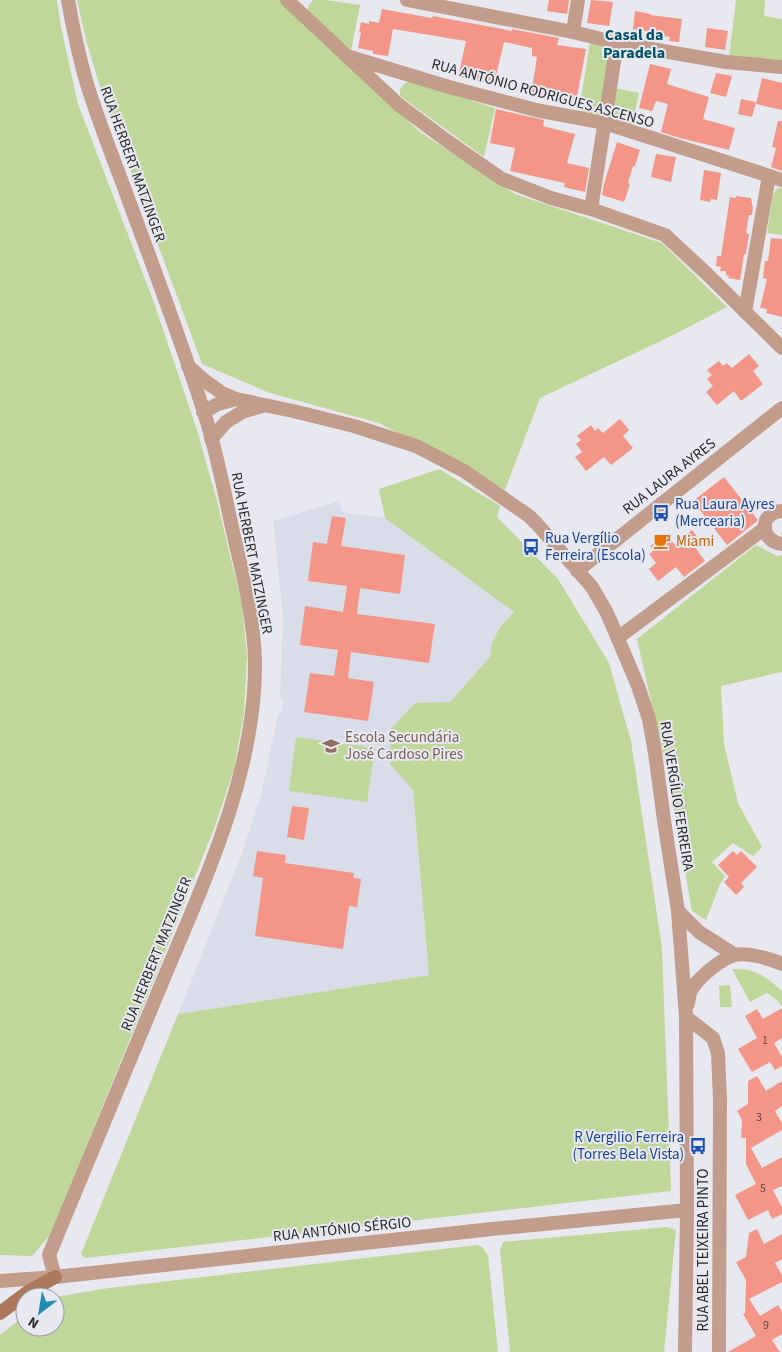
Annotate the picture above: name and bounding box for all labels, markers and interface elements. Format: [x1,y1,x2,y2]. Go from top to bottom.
district label: Casal da Paradela [603,24,665,64]
street label: RUA ANTÓNIO RODRIGUES ASCENSO [429,54,656,133]
street label: RUA HERBERT MATZINGER [95,83,171,245]
street label: RUA LAURA AYRES [618,433,720,520]
street label: RUA HERBERT MATZINGER [226,470,278,636]
place label: Rua Laura Ayres (Mercearia) [675,494,775,532]
bus stop icon: Rua Laura Ayres (Mercearia) [651,503,671,523]
place label: Rua Vergílio Ferreira (Escola) [545,528,646,566]
cafe icon: Miami [652,531,672,551]
place label: Miami [676,531,714,552]
bus stop icon: Rua Vergílio Ferreira (Escola) [521,537,541,557]
street label: RUA VERGÍLIO FERREIRA [654,720,699,873]
place label: Escola Secundária José Cardoso Pires [345,727,463,765]
school or university icon: Escola Secundária José Cardoso Pires [321,736,341,756]
street label: RUA HERBERT MATZINGER [116,874,197,1034]
house number: 1 [762,1032,768,1049]
house number: 3 [756,1109,762,1126]
place label: R Vergilio Ferreira (Torres Bela Vista) [572,1127,684,1165]
bus stop icon: R Vergilio Ferreira (Torres Bela Vista) [688,1136,708,1156]
street label: RUA ABEL TEIXEIRA PINTO [693,1168,714,1332]
house number: 5 [760,1180,766,1197]
street label: RUA ANTÓNIO SÉRGIO [272,1212,412,1247]
north arrow [15,1287,65,1337]
text: N [25,1311,43,1333]
house number: 9 [763,1317,769,1334]

